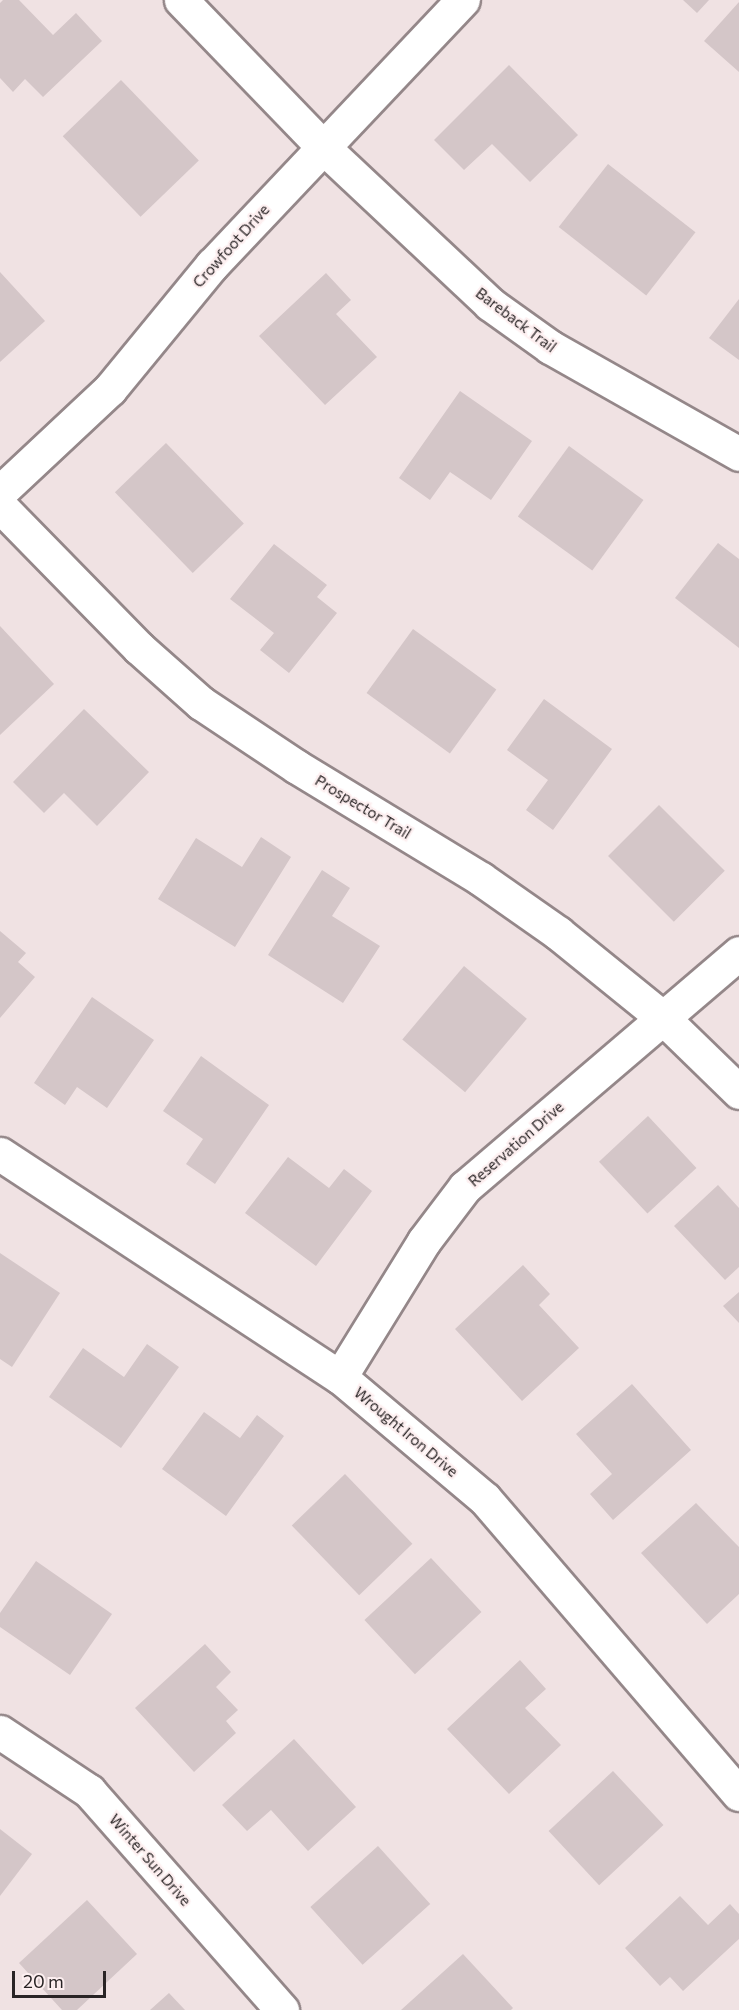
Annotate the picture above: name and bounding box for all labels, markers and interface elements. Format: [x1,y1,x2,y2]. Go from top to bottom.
street label: Crowfoot Drive [189,201,273,291]
street label: Bareback Trail [472,284,560,356]
street label: Prospector Trail [312,771,414,843]
street label: Reservation Drive [465,1098,567,1190]
street label: Wrought Iron Drive [350,1383,462,1481]
street label: Winter Sun Drive [105,1811,195,1909]
scale bar [15,1959,110,1997]
text: 20 m [23,1970,64,1992]

